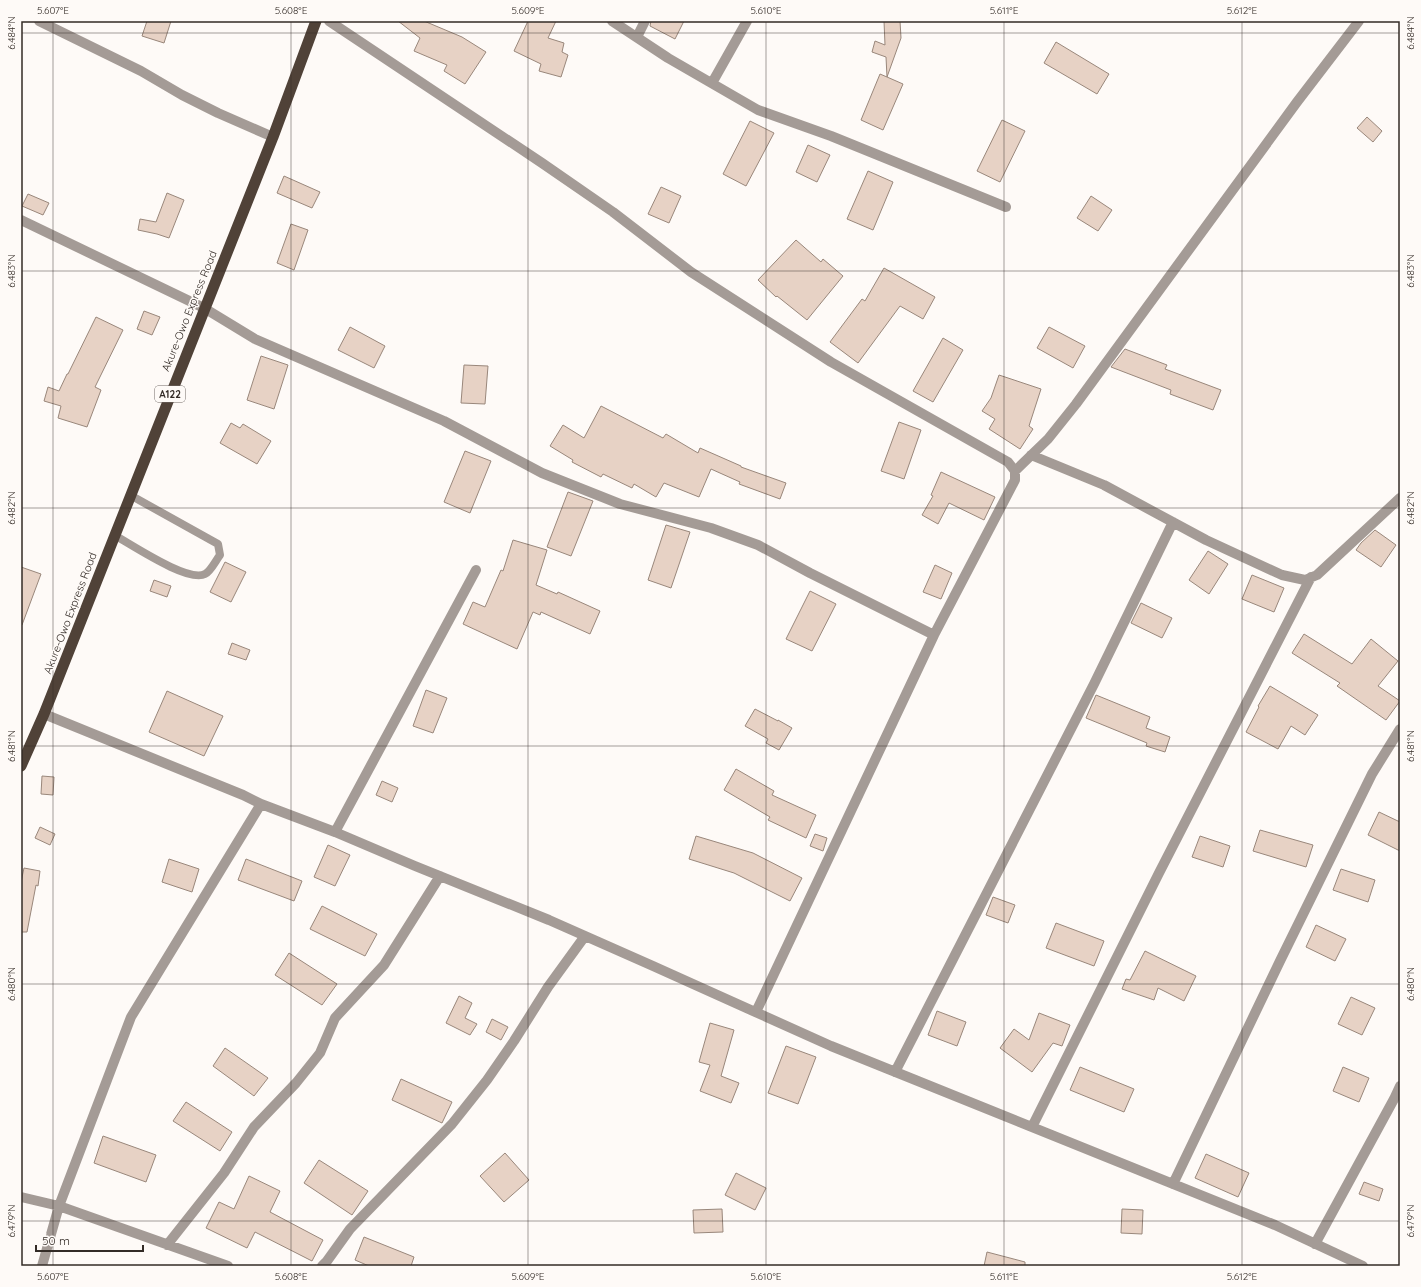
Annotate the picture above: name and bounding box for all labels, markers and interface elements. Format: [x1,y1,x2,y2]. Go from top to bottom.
text: 5.607°E [37,4,69,17]
text: 5.608°E [275,4,308,17]
text: 5.609°E [512,4,545,17]
text: 5.610°E [751,4,782,17]
text: 5.611°E [990,4,1019,17]
text: 5.612°E [1227,4,1258,17]
text: 6.484°N [5,16,18,50]
text: 6.484°N [1404,16,1417,50]
street label: Akure-Owo Express Road [158,249,220,373]
text: 6.483°N [5,254,18,288]
text: 6.483°N [1404,254,1417,288]
road number: A122 [155,386,185,402]
text: 6.482°N [5,491,18,525]
text: 6.482°N [1404,491,1417,525]
street label: Akure-Owo Express Road [40,550,100,676]
text: 6.481°N [5,730,18,762]
text: 6.481°N [1404,730,1417,762]
text: 6.480°N [5,967,18,1001]
text: 6.480°N [1404,967,1417,1001]
text: 6.479°N [5,1204,18,1238]
text: 6.479°N [1404,1204,1417,1238]
scale bar [36,1227,143,1253]
text: 50 m [42,1233,70,1248]
text: 5.607°E [37,1270,69,1283]
text: 5.608°E [275,1270,308,1283]
text: 5.609°E [512,1270,545,1283]
text: 5.610°E [751,1270,782,1283]
text: 5.611°E [990,1270,1019,1283]
text: 5.612°E [1227,1270,1258,1283]

